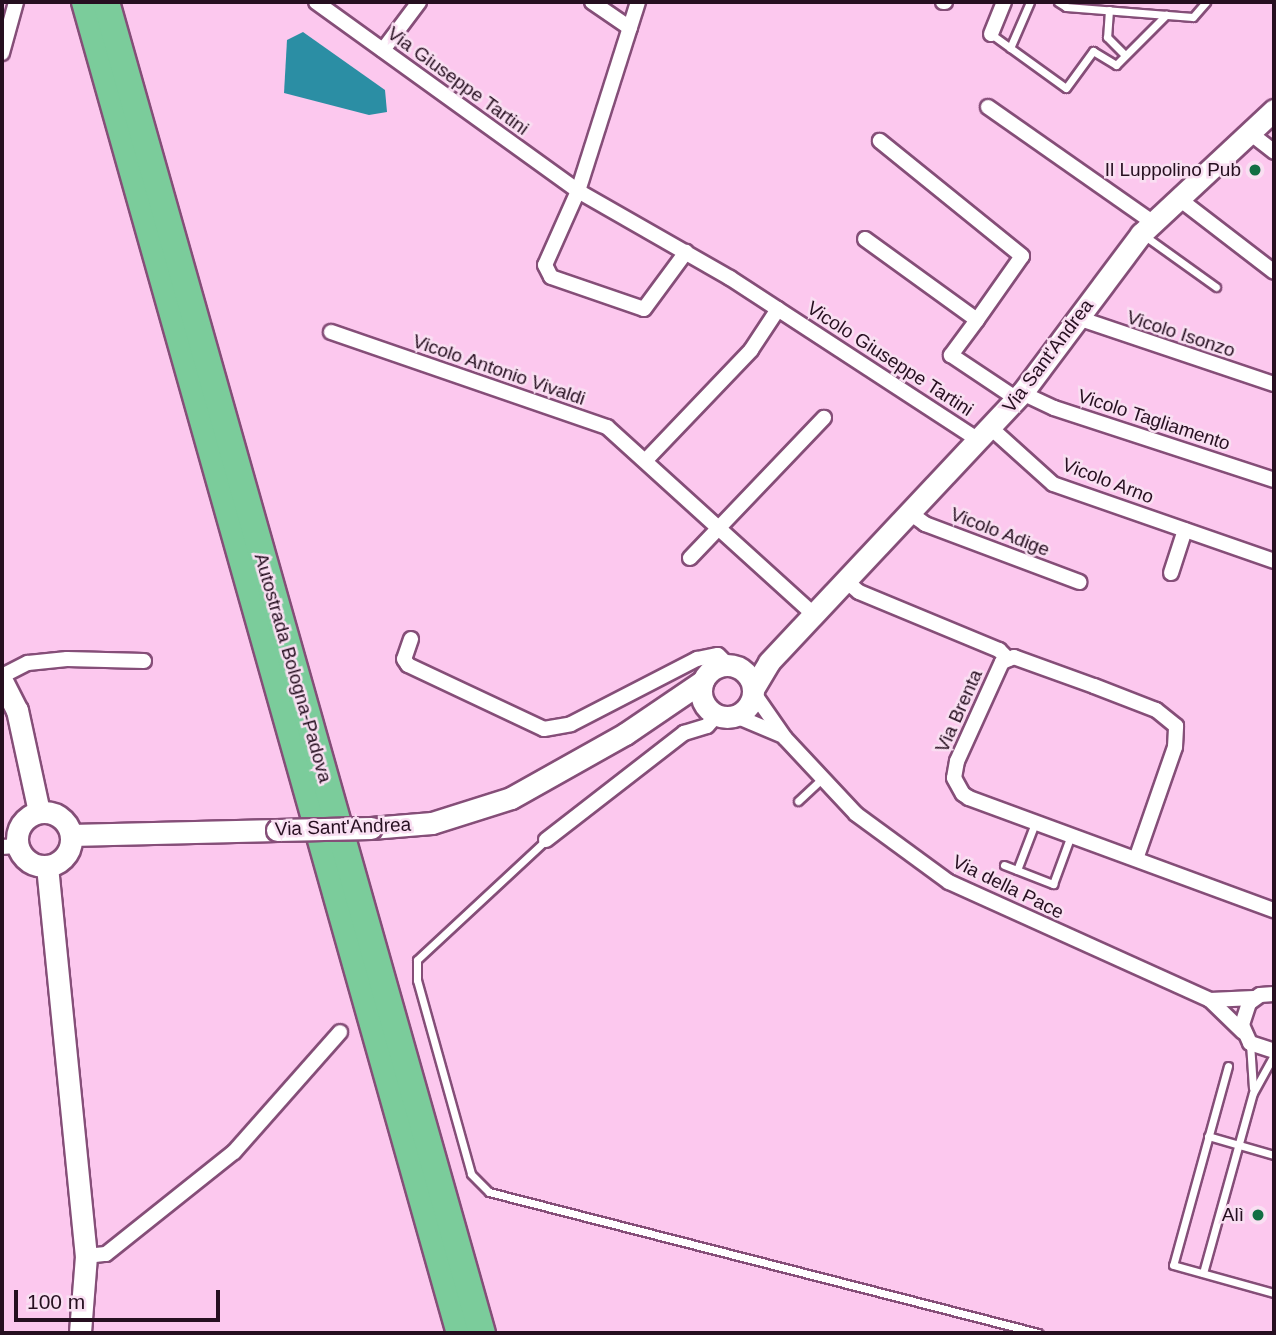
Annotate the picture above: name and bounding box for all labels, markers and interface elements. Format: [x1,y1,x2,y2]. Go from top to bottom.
street label: Via Giuseppe Tartini [383,22,533,140]
place label: Il Luppolino Pub [1105,159,1241,181]
marker: Il Luppolino Pub [1247,162,1263,178]
street label: Via Sant'Andrea [998,295,1098,417]
street label: Vicolo Giuseppe Tartini [802,297,978,421]
street label: Vicolo Isonzo [1124,306,1238,362]
street label: Vicolo Antonio Vivaldi [409,330,589,410]
street label: Vicolo Tagliamento [1075,385,1233,455]
street label: Vicolo Arno [1059,453,1157,509]
street label: Vicolo Adige [947,502,1053,562]
street label: Autostrada Bologna-Padova [249,551,337,785]
street label: Via Brenta [931,666,987,756]
street label: Via Sant'Andrea [274,813,412,841]
street label: Via della Pace [949,850,1067,924]
place label: Alì [1222,1204,1244,1226]
marker: Alì [1250,1207,1266,1223]
scale bar [18,1276,224,1320]
text: 100 m [27,1290,85,1313]

